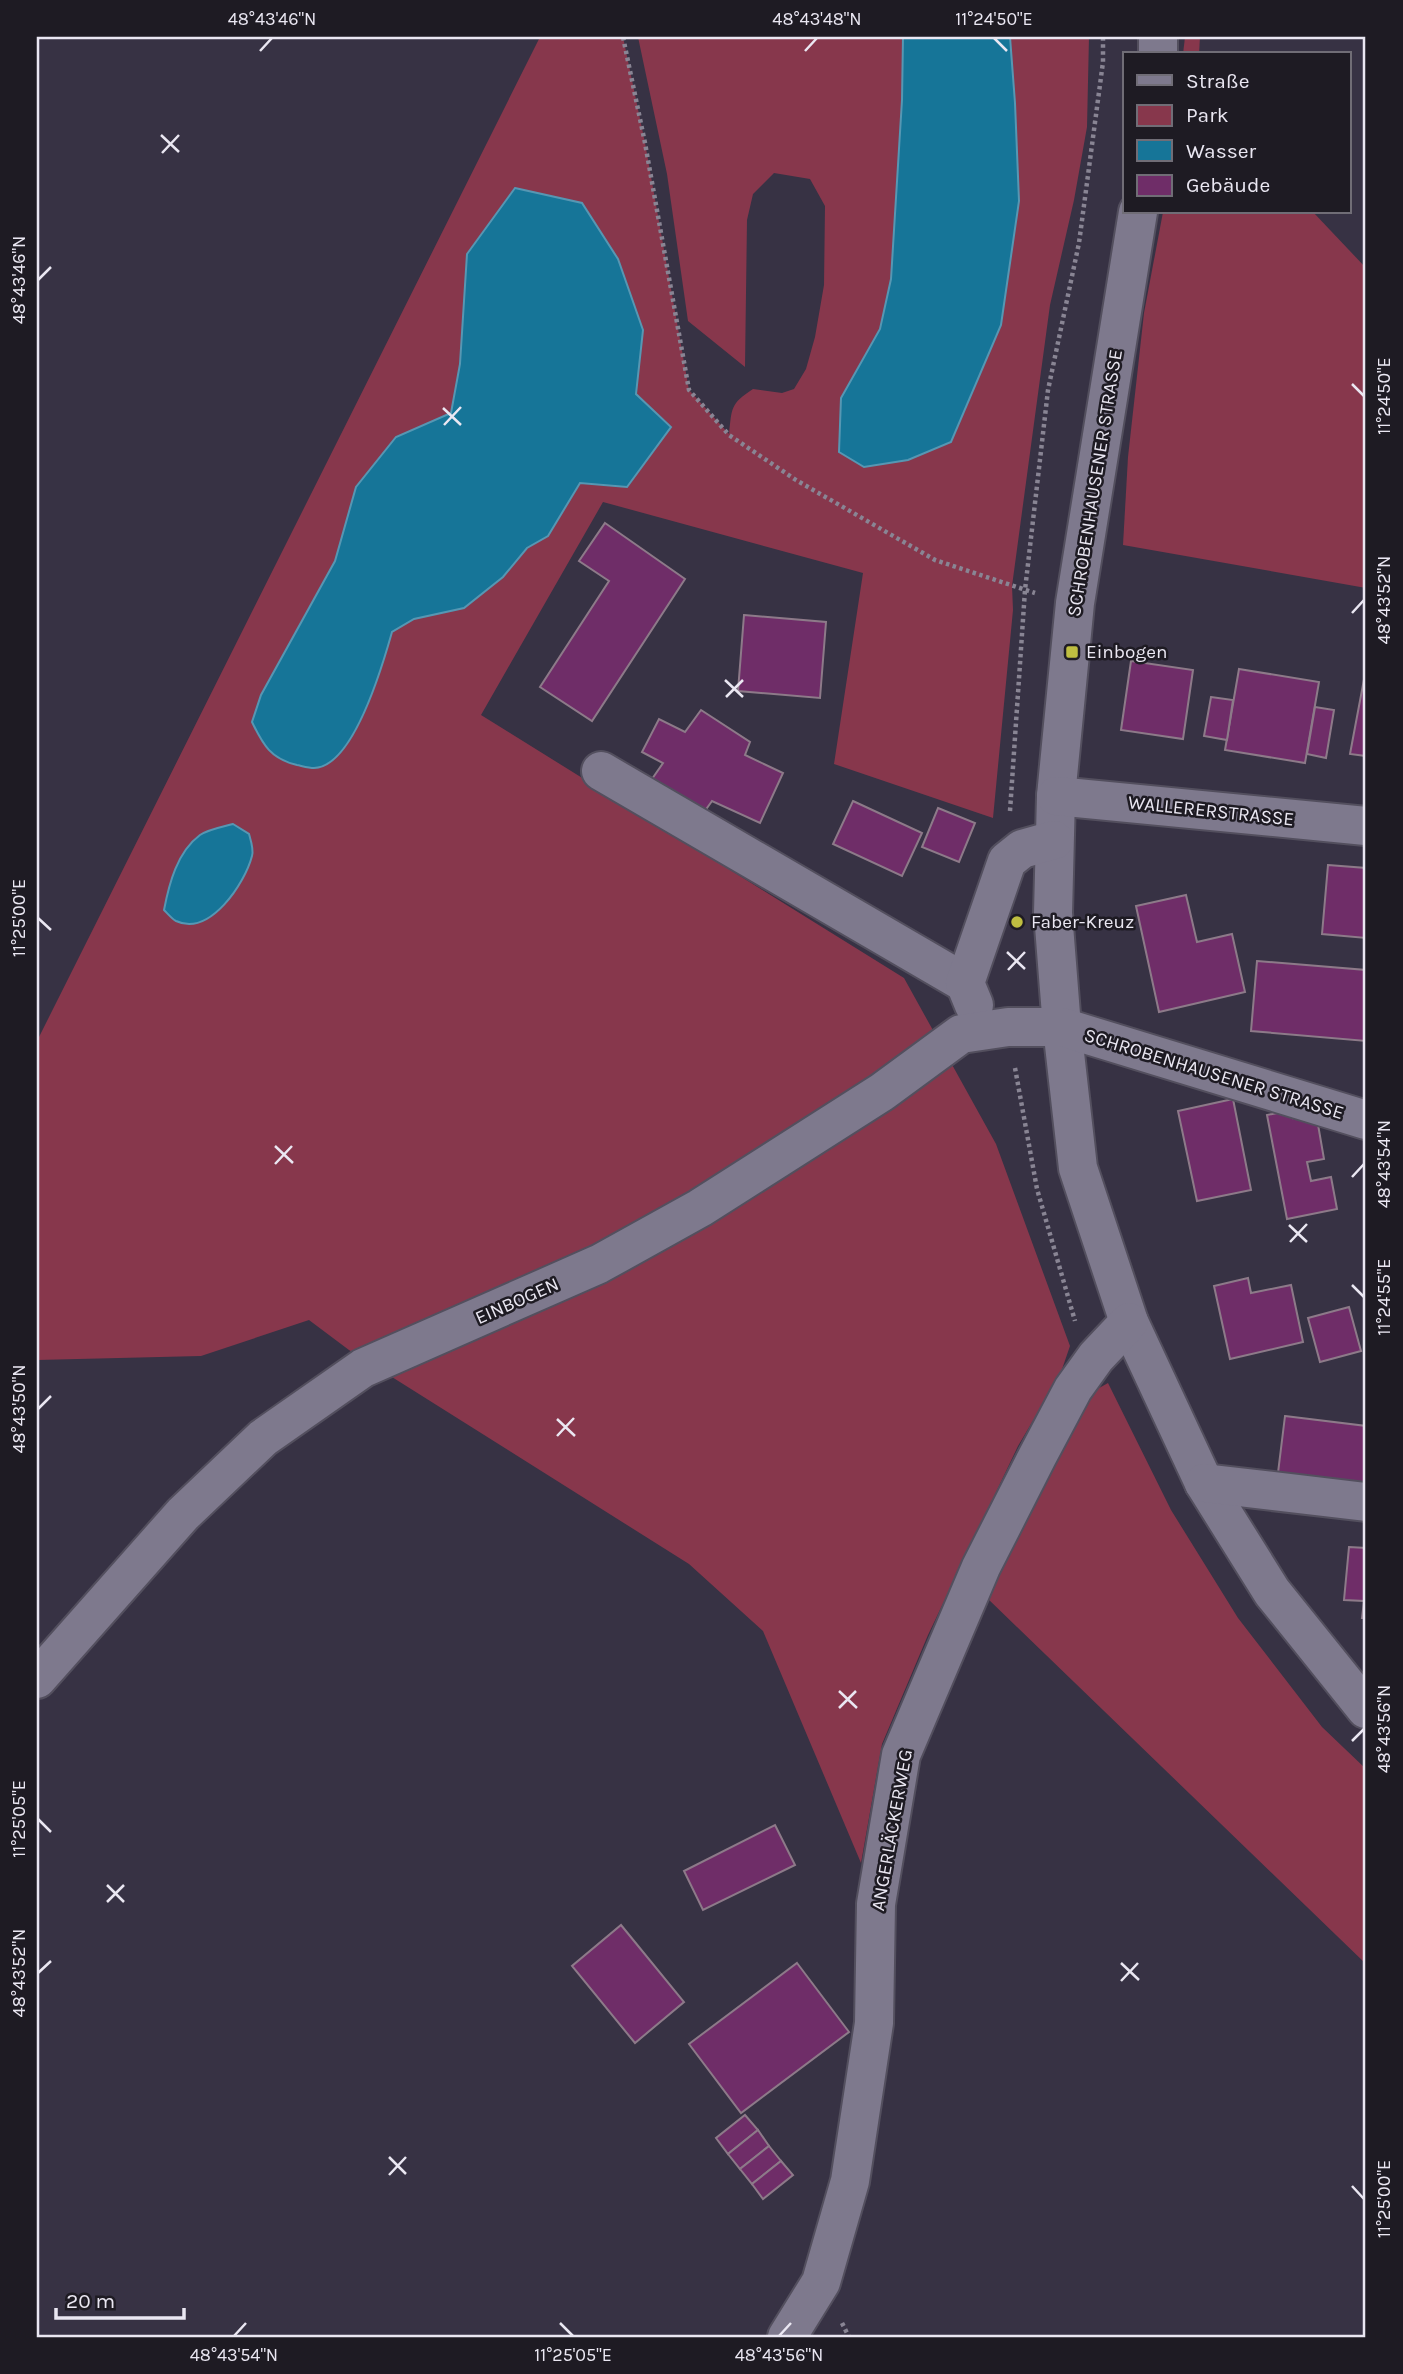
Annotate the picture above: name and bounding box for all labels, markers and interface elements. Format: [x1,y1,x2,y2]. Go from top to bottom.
text: 48°43'46"N [228,8,316,30]
text: 48°43'48"N [772,8,862,30]
text: 11°24'50"E [955,8,1033,30]
legend [1123,52,1350,214]
text: Straße [1186,69,1249,93]
text: Park [1186,103,1229,127]
text: Wasser [1186,139,1257,163]
text: Gebäude [1186,173,1270,197]
text: 48°43'46"N [8,236,30,324]
street label: SCHROBENHAUSENER STRASSE [1063,348,1127,618]
text: 11°24'50"E [1373,357,1395,435]
text: 48°43'52"N [1373,556,1395,644]
place label: Einbogen [1086,641,1167,663]
marker: Einbogen [1064,644,1080,660]
street label: WALLERERSTRASSE [1127,791,1295,831]
text: 11°25'00"E [8,879,30,957]
place label: Faber-Kreuz [1031,911,1134,933]
marker: Faber-Kreuz [1009,914,1025,930]
street label: SCHROBENHAUSENER STRASSE [1081,1024,1347,1124]
text: 48°43'54"N [1373,1120,1395,1208]
text: 11°24'55"E [1373,1259,1395,1335]
street label: EINBOGEN [472,1273,562,1329]
text: 48°43'50"N [8,1364,30,1454]
text: 48°43'56"N [1373,1685,1395,1773]
street label: ANGERLÄCKERWEG [867,1747,917,1913]
text: 11°25'05"E [8,1780,30,1858]
text: 48°43'52"N [8,1929,30,2017]
text: 11°25'00"E [1373,2160,1395,2238]
scale bar [56,2276,184,2320]
text: 20 m [66,2289,115,2313]
text: 48°43'54"N [190,2344,278,2366]
text: 11°25'05"E [534,2344,612,2366]
text: 48°43'56"N [735,2344,823,2366]

